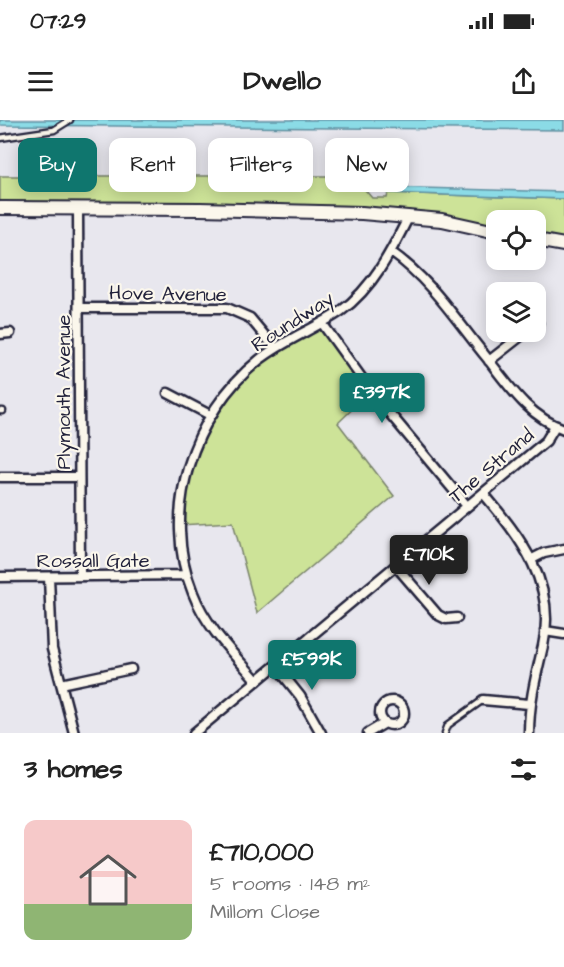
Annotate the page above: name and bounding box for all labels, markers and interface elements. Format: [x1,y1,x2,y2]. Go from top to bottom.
text: 07:29 [30,6,86,37]
text: Dwello [243,62,321,100]
icon: menu [24,65,57,98]
icon: share [507,65,540,98]
chip: Buy [18,138,97,192]
chip: Rent [109,138,196,192]
chip: Filters [208,138,313,192]
chip: New [325,138,409,192]
map controls [486,210,546,342]
button: locate [486,210,546,270]
street label: Hove Avenue [109,279,227,309]
button: layers [486,282,546,342]
street label: Roundway [246,285,340,360]
street label: Plymouth Avenue [50,314,79,469]
pin: £397K [340,373,424,424]
text: £397K [354,378,410,406]
street label: The Strand [443,422,540,510]
pin: £710K [387,535,471,586]
text: £710K [404,540,454,568]
street label: Rossall Gate [37,547,150,575]
pin: £599K [270,640,354,691]
text: £599K [282,645,342,673]
text: 3 homes [24,751,123,787]
icon: filters [507,753,540,786]
text: £710,000 [210,834,314,870]
icon: home [72,844,144,916]
text: 5 rooms · 148 m² [210,870,370,898]
text: Millom Close [210,898,320,926]

